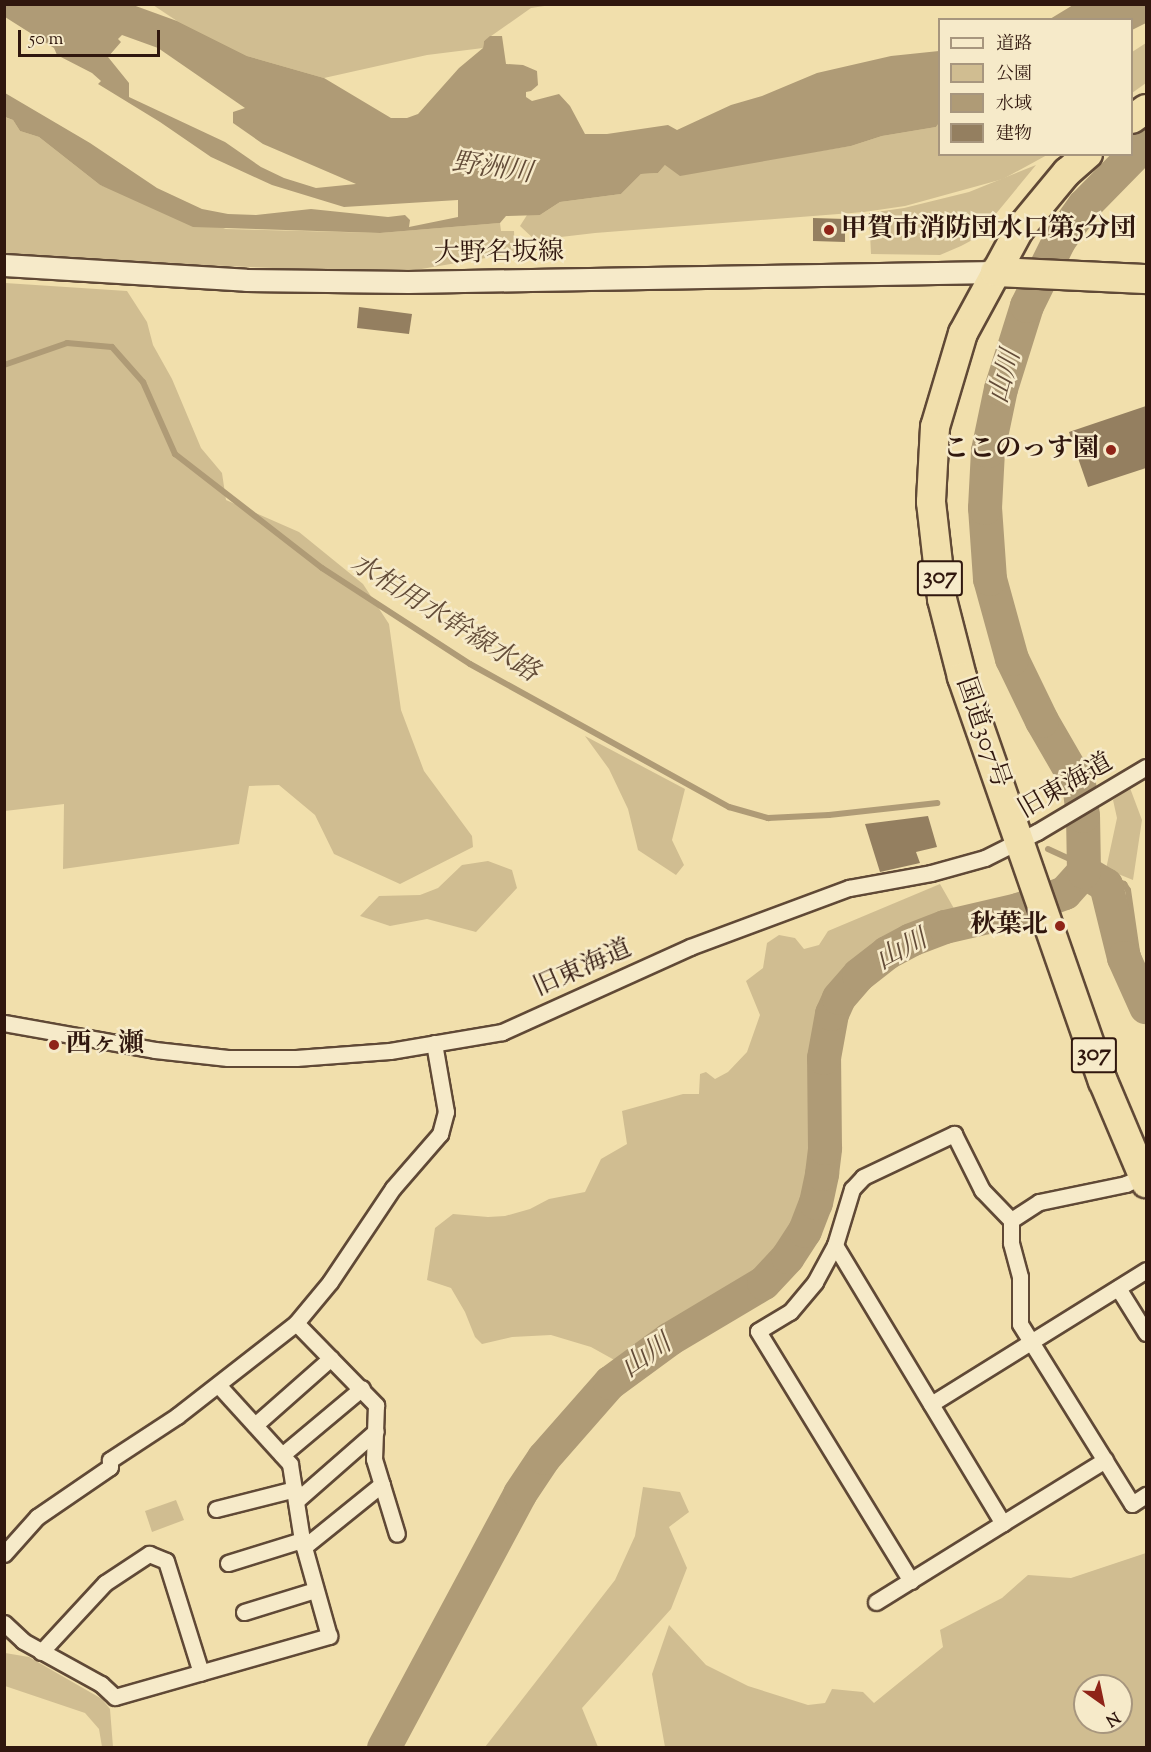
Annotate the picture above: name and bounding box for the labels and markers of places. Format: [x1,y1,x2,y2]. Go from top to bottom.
place label: 甲賀市消防団水口第5分団 [841,214,1136,246]
marker: 甲賀市消防団水口第5分団 [822,223,836,237]
place label: ここのっす園 [943,434,1099,466]
marker: ここのっす園 [1104,443,1118,457]
place label: 秋葉北 [970,910,1048,942]
marker: 秋葉北 [1053,919,1067,933]
place label: 西ヶ瀬 [66,1029,144,1061]
marker: 西ヶ瀬 [47,1038,61,1052]

